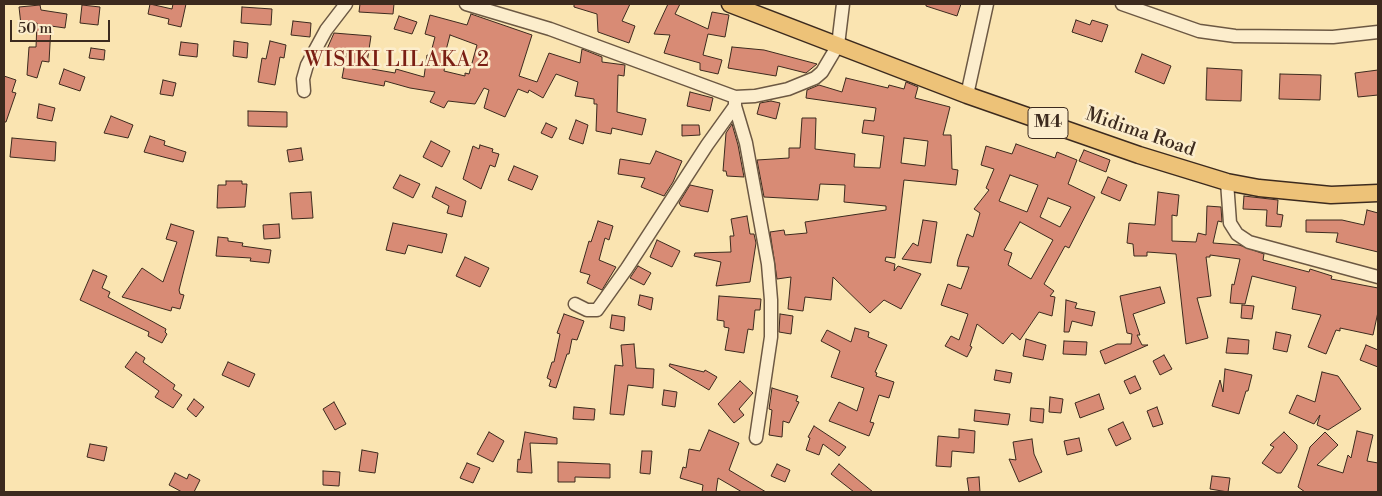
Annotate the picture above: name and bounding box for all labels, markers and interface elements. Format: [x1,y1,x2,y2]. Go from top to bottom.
scale bar [12,10,112,42]
text: 50 m [18,19,52,38]
district label: WISIKI LILAKA 2 [302,48,492,74]
street label: Midima Road [1082,104,1198,162]
road number: M4 [1028,108,1068,138]

